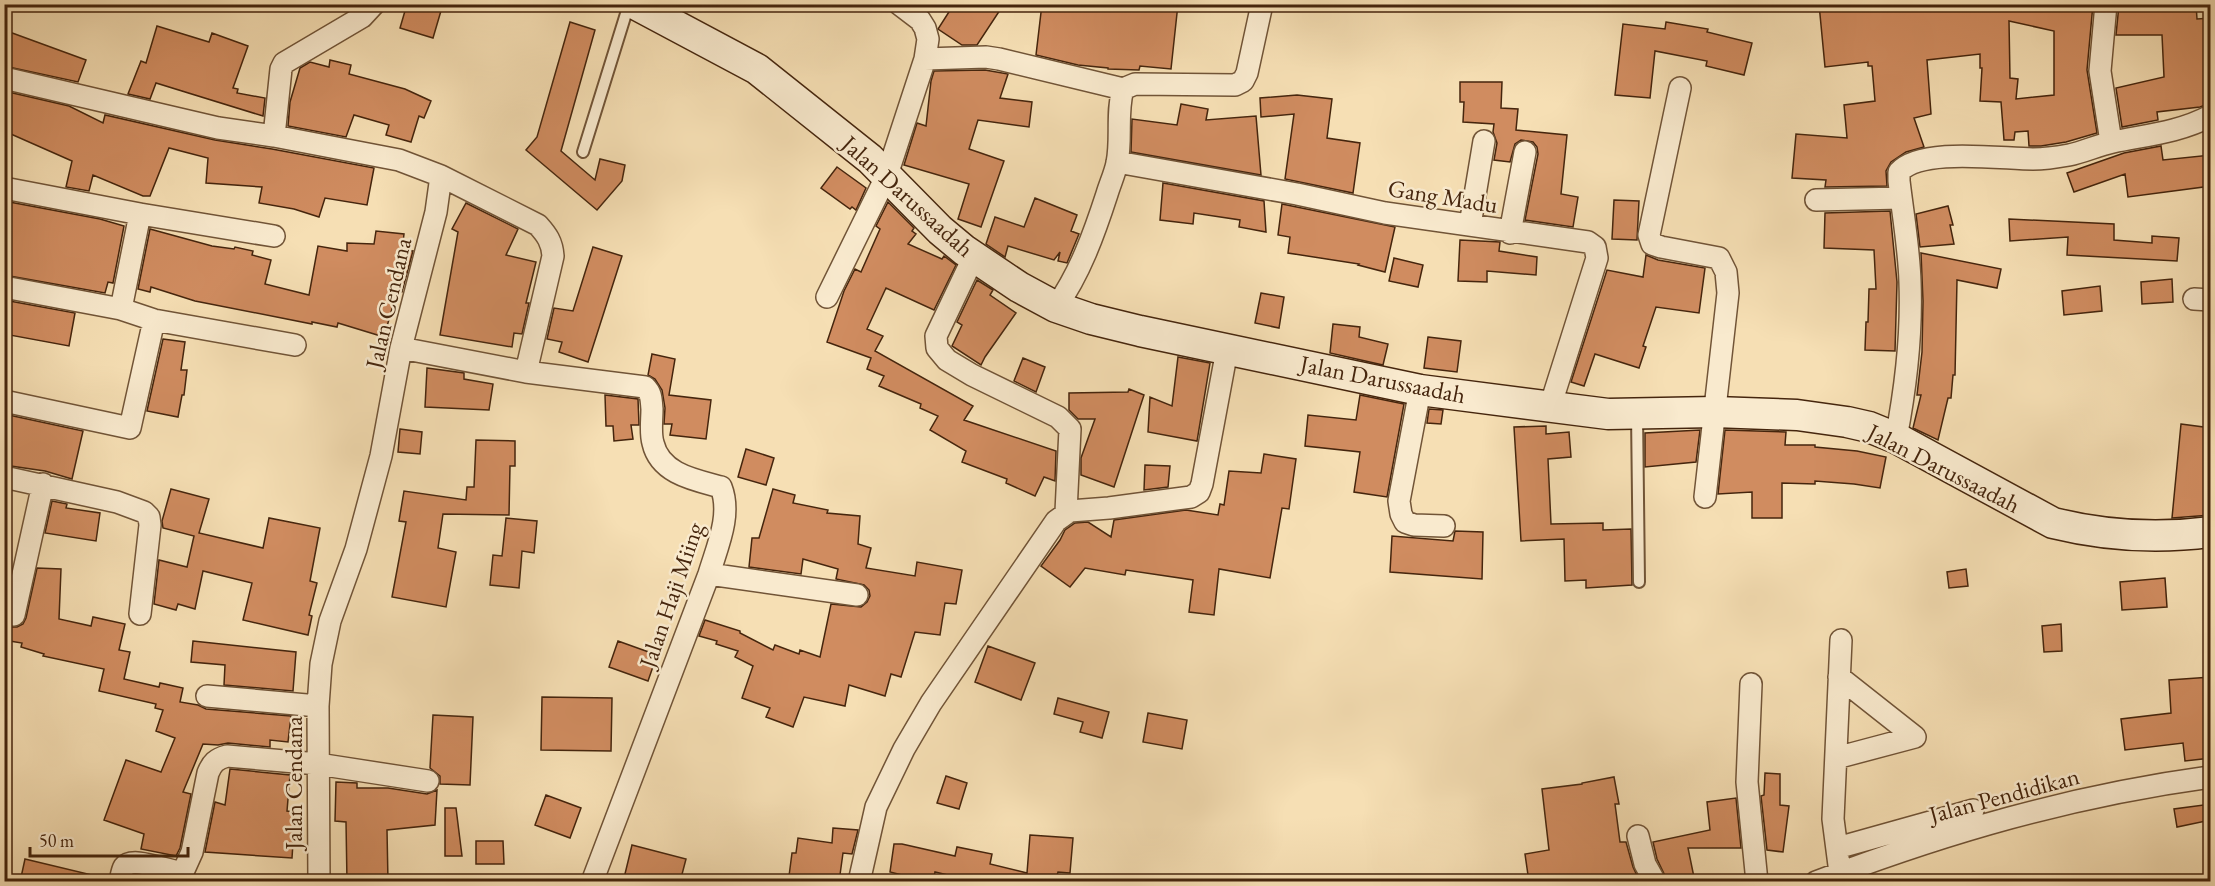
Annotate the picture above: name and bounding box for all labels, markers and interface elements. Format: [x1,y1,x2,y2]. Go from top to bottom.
street label: Jalan Darussaadah [834,127,981,264]
street label: Gang Madu [1386,172,1500,220]
street label: Jalan Cendana [357,234,418,374]
street label: Jalan Darussaadah [1296,347,1468,410]
street label: Jalan Darussaadah [1861,415,2026,520]
street label: Jalan Haji Miing [631,518,711,674]
street label: Jalan Cendana [278,716,309,852]
street label: Jalan Pendidikan [1924,760,2083,830]
scale bar [30,820,188,858]
text: 50 m [39,829,74,852]

